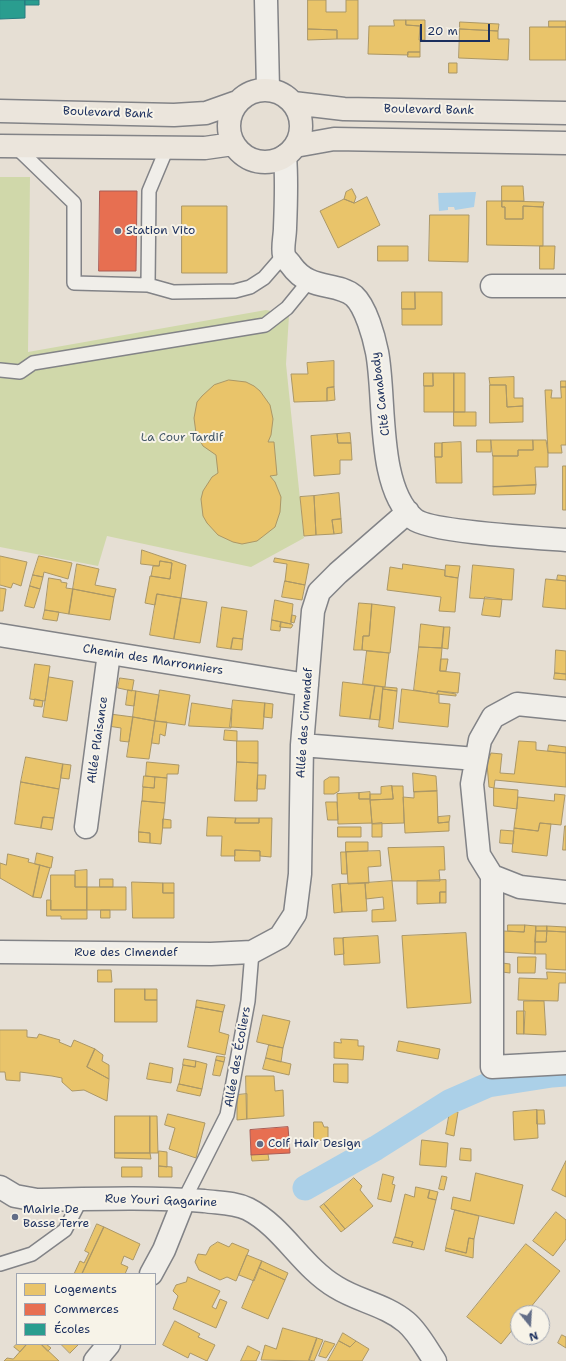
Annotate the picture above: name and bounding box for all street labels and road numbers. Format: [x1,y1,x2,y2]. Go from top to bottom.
street label: Boulevard Bank [384,102,474,118]
street label: Boulevard Bank [63,104,153,122]
street label: Cité Canabady [369,351,393,437]
street label: Chemin des Marronniers [82,642,224,678]
street label: Allée des Cimendef [294,667,316,779]
street label: Allée Plaisance [85,696,111,784]
street label: Rue des Cimendef [74,946,178,960]
street label: Allée des Écoliers [222,1005,254,1109]
street label: Rue Youri Gagarine [105,1192,217,1210]

